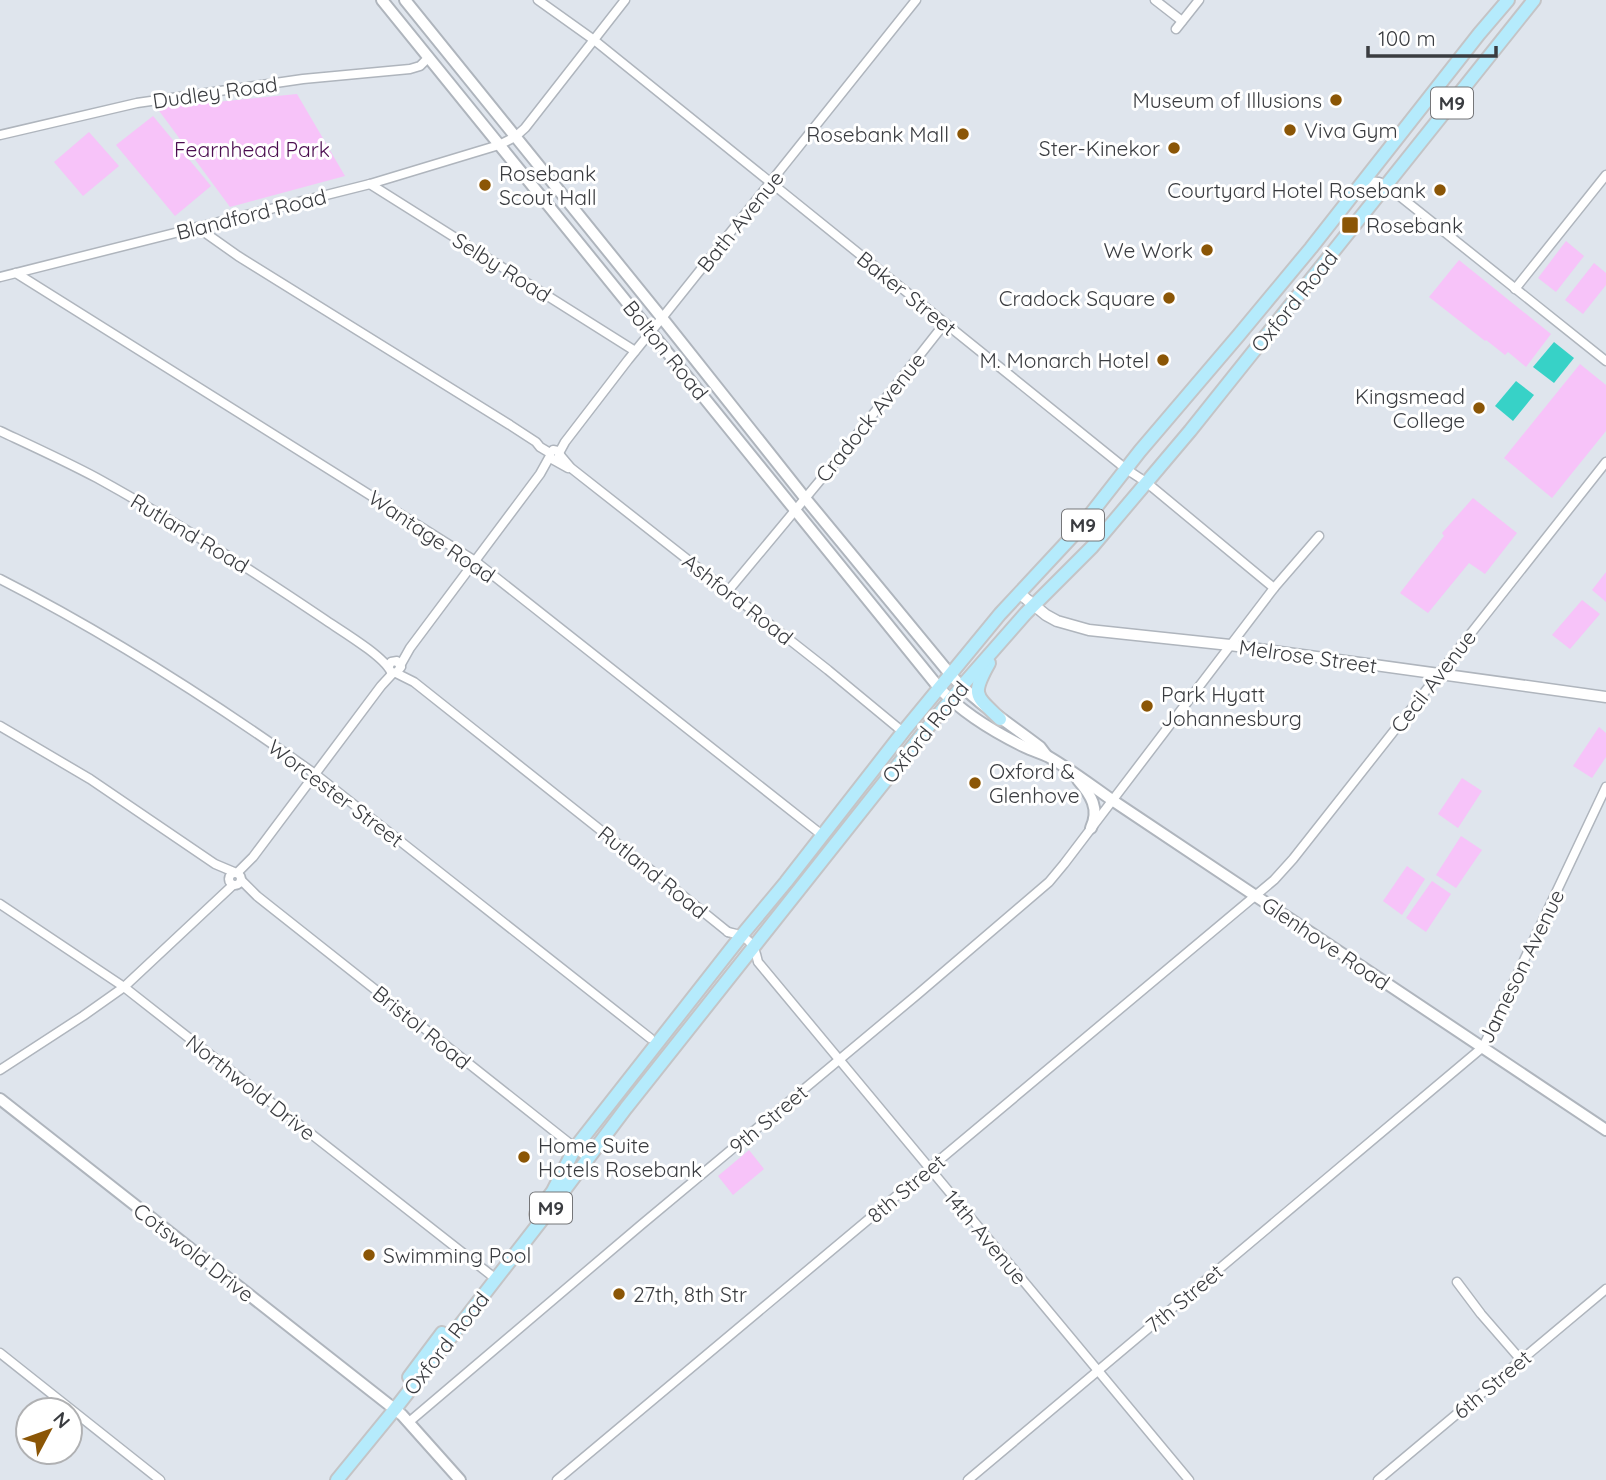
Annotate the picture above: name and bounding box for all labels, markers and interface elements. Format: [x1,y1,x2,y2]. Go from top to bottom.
scale bar [1368,14,1496,58]
text: 100 m [1378,25,1436,51]
street label: Dudley Road [151,70,279,114]
place label: Museum of Illusions [1132,87,1322,113]
road number: M9 [1431,88,1473,118]
marker: Museum of Illusions [1328,92,1344,108]
place label: Viva Gym [1304,117,1398,143]
place label: Rosebank Mall [806,121,949,147]
marker: Viva Gym [1282,122,1298,138]
marker: Rosebank Mall [955,126,971,142]
place label: Ster-Kinekor [1039,135,1160,161]
park label: Fearnhead Park [174,136,330,162]
marker: Ster-Kinekor [1166,140,1182,156]
place label: Rosebank Scout Hall [499,160,597,210]
street label: Bath Avenue [691,165,789,277]
marker: Rosebank Scout Hall [477,177,493,193]
place label: Courtyard Hotel Rosebank [1167,177,1426,203]
marker: Courtyard Hotel Rosebank [1432,182,1448,198]
street label: Blandford Road [173,183,329,245]
place label: Rosebank [1366,212,1463,238]
marker: Rosebank [1340,215,1360,235]
street label: Selby Road [448,227,556,307]
place label: We Work [1103,237,1193,263]
marker: We Work [1199,242,1215,258]
street label: Baker Street [852,245,962,341]
street label: Oxford Road [1245,245,1343,357]
place label: Cradock Square [999,285,1155,311]
marker: Cradock Square [1161,290,1177,306]
street label: Bolton Road [618,295,714,405]
street label: Cradock Avenue [810,347,930,487]
place label: M. Monarch Hotel [980,347,1149,373]
marker: M. Monarch Hotel [1155,352,1171,368]
place label: Kingsmead College [1355,383,1465,433]
marker: Kingsmead College [1471,400,1487,416]
street label: Wantage Road [364,484,500,588]
street label: Rutland Road [126,488,254,578]
road number: M9 [1062,510,1104,540]
street label: Ashford Road [678,548,798,650]
street label: Cecil Avenue [1385,624,1481,738]
street label: Melrose Street [1237,633,1379,679]
street label: Oxford Road [876,676,974,788]
place label: Park Hyatt Johannesburg [1161,681,1302,731]
marker: Park Hyatt Johannesburg [1139,698,1155,714]
street label: Worcester Street [263,734,409,852]
place label: Oxford & Glenhove [989,758,1080,808]
marker: Oxford & Glenhove [967,775,983,791]
street label: Rutland Road [593,820,713,924]
street label: Jameson Avenue [1472,885,1570,1047]
street label: Glenhove Road [1257,891,1395,995]
street label: Bristol Road [368,980,476,1074]
street label: Northwold Drive [181,1028,321,1146]
street label: 9th Street [724,1079,812,1159]
place label: Home Suite Hotels Rosebank [538,1132,702,1182]
street label: 8th Street [862,1148,950,1228]
marker: Home Suite Hotels Rosebank [516,1149,532,1165]
street label: 14th Avenue [939,1185,1033,1289]
road number: M9 [530,1192,572,1224]
street label: Cotswold Drive [129,1197,259,1307]
place label: Swimming Pool [383,1242,531,1268]
marker: Swimming Pool [361,1247,377,1263]
street label: 7th Street [1140,1258,1228,1338]
place label: 27th, 8th Str [633,1281,747,1307]
street label: Oxford Road [398,1286,494,1400]
marker: 27th, 8th Str [611,1286,627,1302]
street label: 6th Street [1448,1344,1536,1424]
north arrow [14,1396,84,1466]
text: N [48,1407,75,1433]

